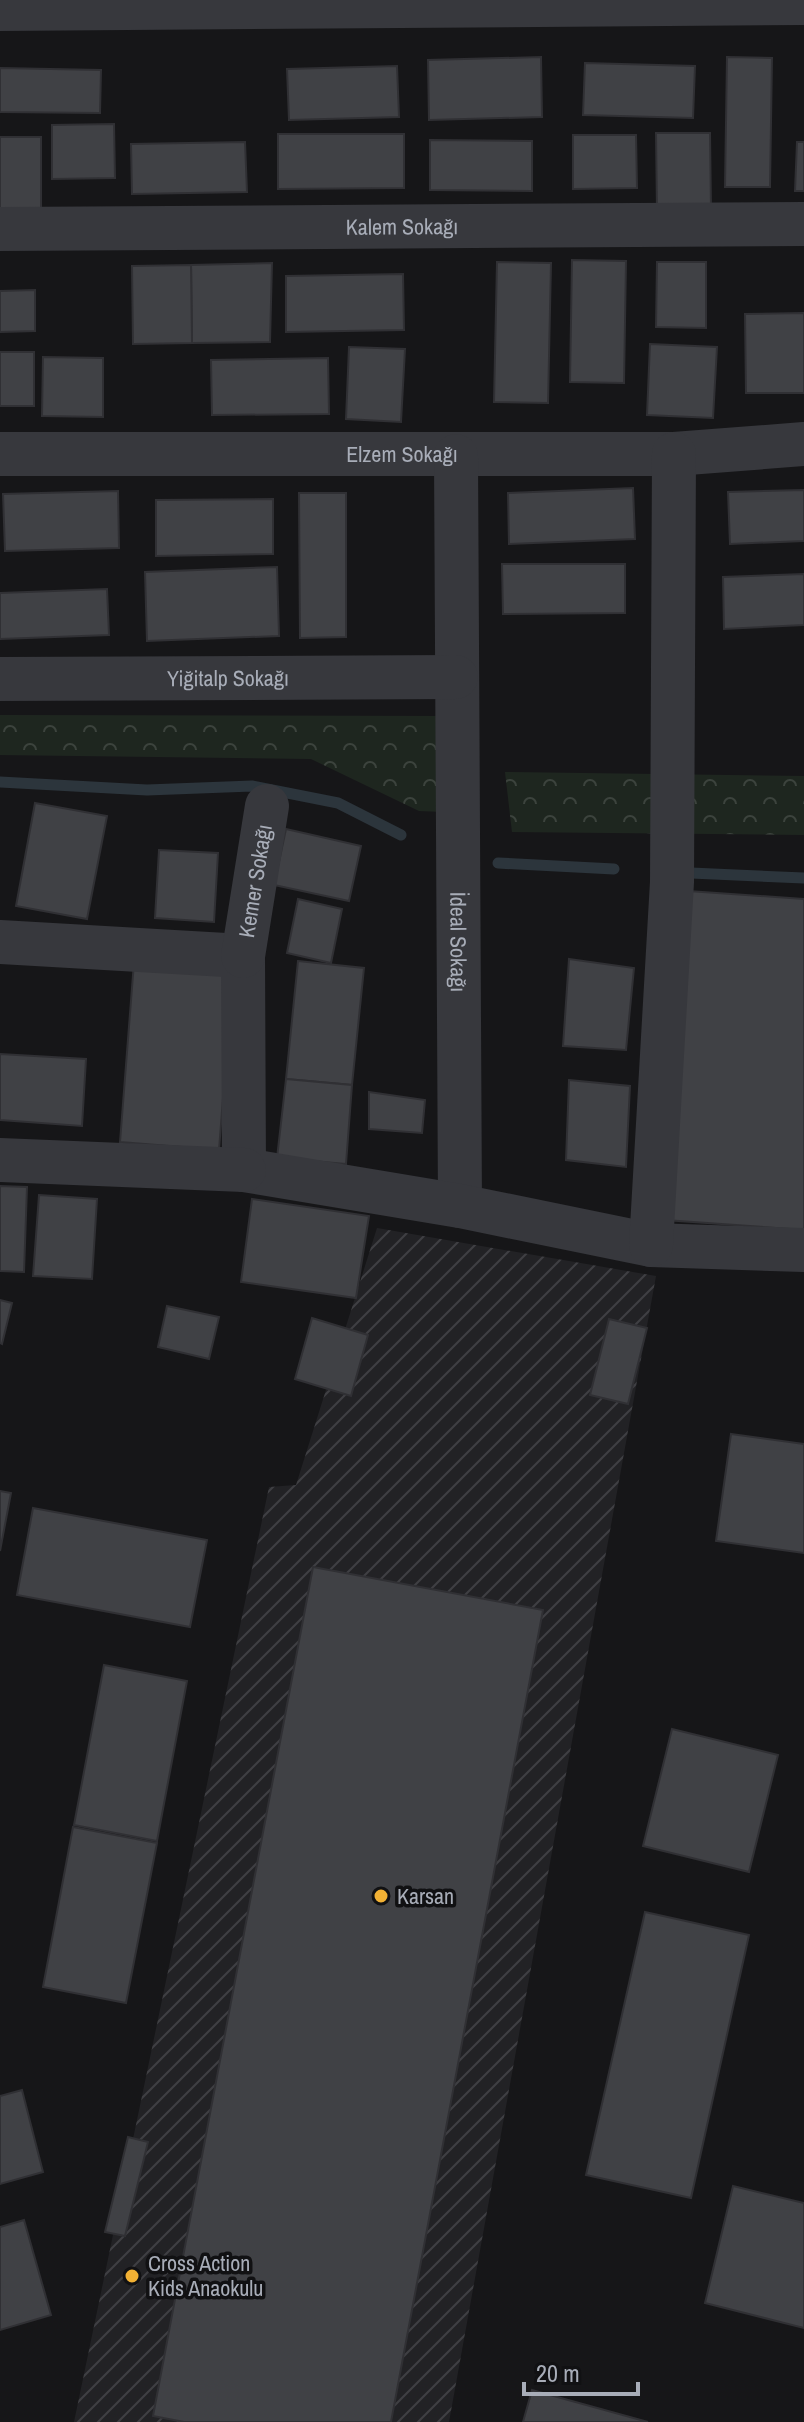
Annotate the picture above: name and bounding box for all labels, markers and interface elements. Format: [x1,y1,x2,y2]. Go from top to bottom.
street label: Kalem Sokağı [346,211,458,242]
street label: Elzem Sokağı [346,439,458,469]
street label: Yiğitalp Sokağı [167,663,289,693]
street label: Kemer Sokağı [231,822,279,940]
street label: İdeal Sokağı [443,892,474,992]
place label: Karsan [397,1881,454,1911]
marker: Karsan [372,1887,390,1905]
place label: Cross Action Kids Anaokulu [148,2248,263,2303]
marker: Cross Action Kids Anaokulu [123,2267,141,2285]
scale bar [524,2346,638,2396]
text: 20 m [536,2357,580,2389]

